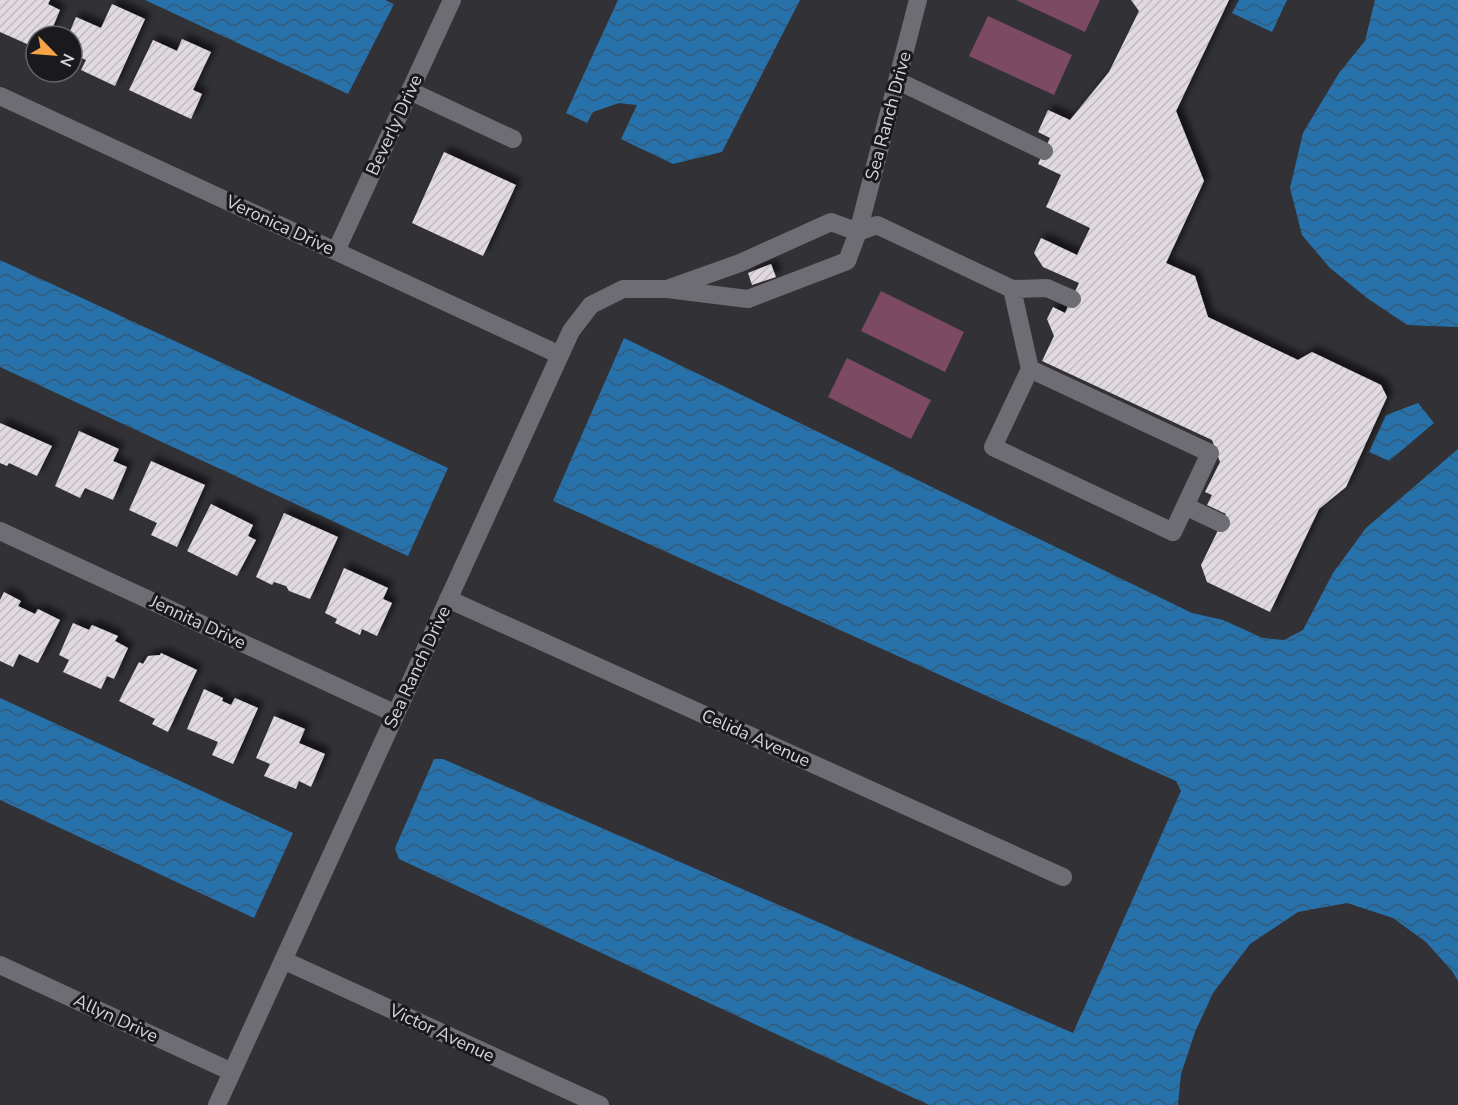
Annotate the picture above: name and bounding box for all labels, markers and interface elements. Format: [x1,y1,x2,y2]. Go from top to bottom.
north arrow [24,24,84,84]
street label: Sea Ranch Drive [859,49,917,183]
text: N [54,50,79,70]
street label: Beverly Drive [360,71,428,179]
street label: Veronica Drive [221,189,338,261]
street label: Jennita Drive [145,589,250,655]
street label: Sea Ranch Drive [378,602,456,732]
street label: Celida Avenue [698,703,814,773]
street label: Allyn Drive [70,988,162,1048]
street label: Victor Avenue [385,998,498,1068]

